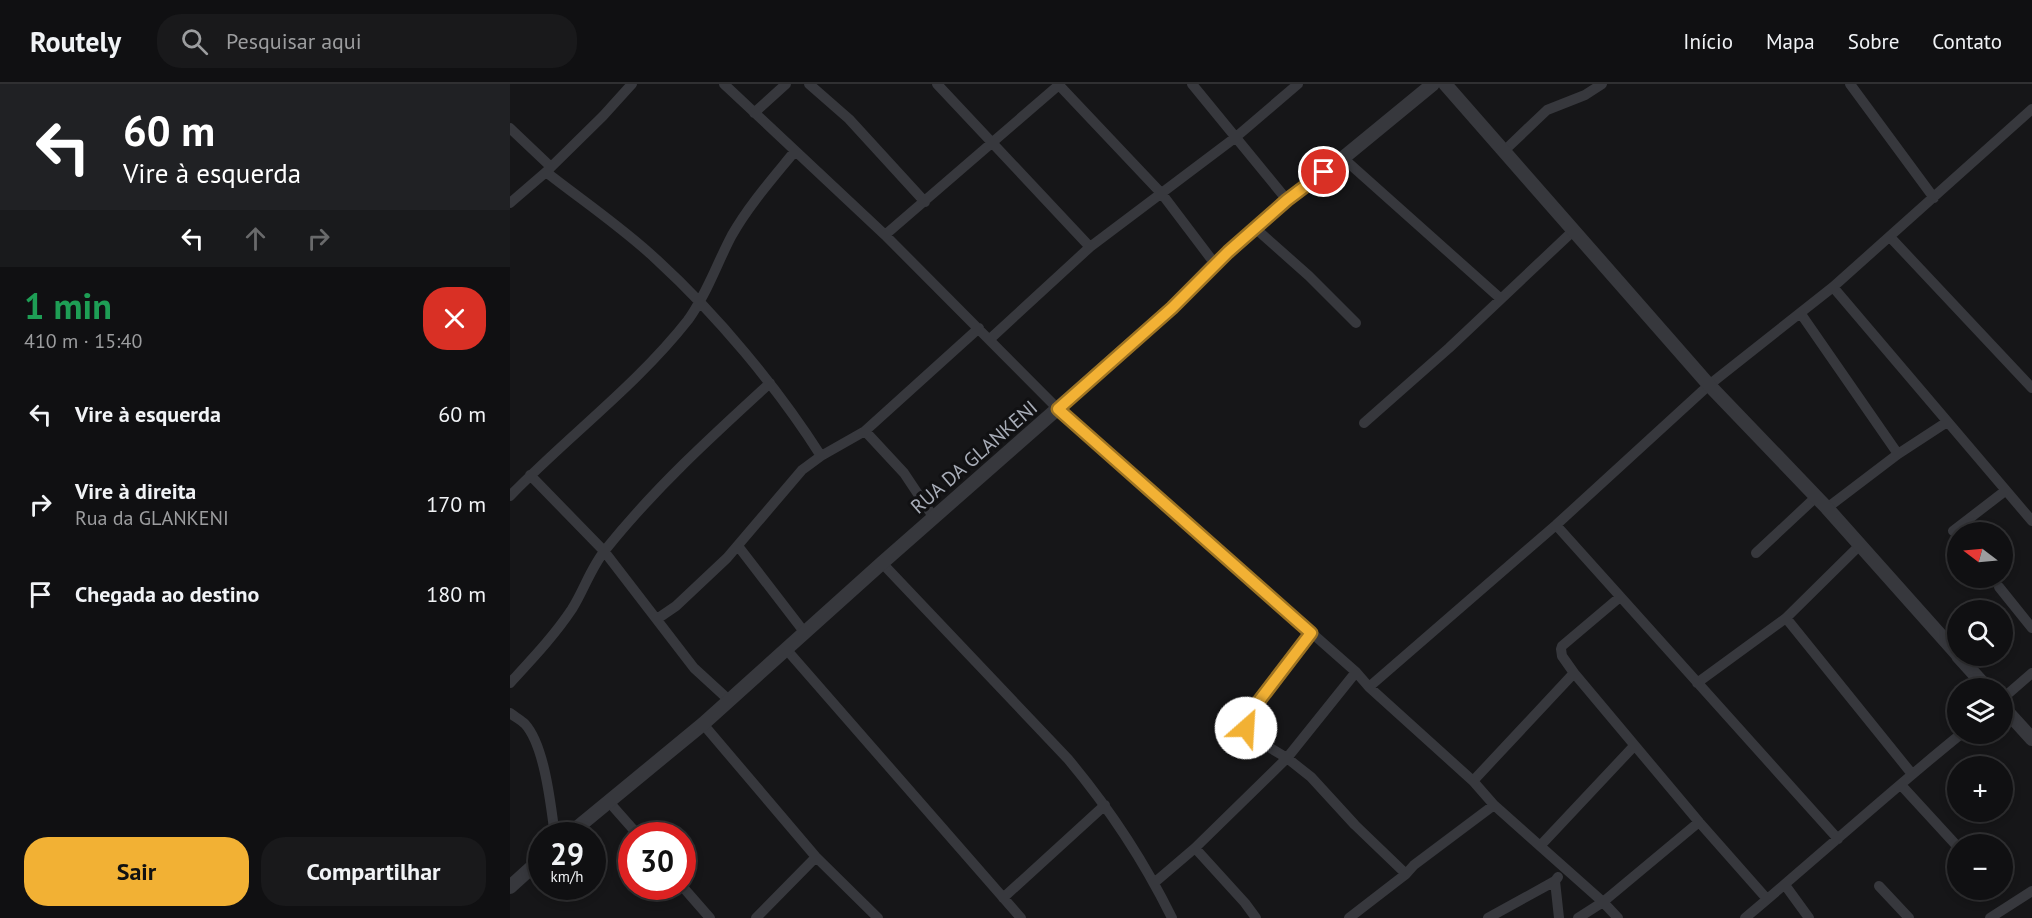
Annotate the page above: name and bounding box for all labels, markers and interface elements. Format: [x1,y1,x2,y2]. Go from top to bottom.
search box [157,14,577,68]
text: Routely [30,23,121,60]
icon: search [178,25,211,58]
text: Pesquisar aqui [226,27,362,55]
text: Início [1683,28,1733,55]
text: Mapa [1766,28,1815,55]
text: Sobre [1848,28,1899,55]
text: Contato [1932,28,2002,55]
text: 60 m [123,103,215,158]
icon: left [24,108,102,186]
pin [1298,146,1349,197]
icon: arrive [1307,155,1340,188]
text: Vire à esquerda [123,156,301,190]
icon: left [176,222,209,255]
icon: ahead [239,222,272,255]
icon: right [302,222,335,255]
text: 1 min [24,282,112,329]
button: close [423,287,486,350]
text: 410 m · 15:40 [24,328,142,354]
street label: RUA DA GLANKENI [905,395,1043,519]
icon: left [24,398,57,431]
text: Vire à esquerda [75,400,221,428]
text: 60 m [438,400,486,428]
text: Vire à direita [75,477,196,505]
icon: right [24,488,57,521]
text: 170 m [426,490,486,518]
text: Rua da GLANKENI [75,505,229,531]
north arrow [1947,522,2013,588]
map controls [1947,522,2013,900]
icon: arrive [24,578,57,611]
text: Chegada ao destino [75,580,259,608]
text: 180 m [426,580,486,608]
button: search [1947,600,2013,666]
button: layers [1947,678,2013,744]
position arrow [1214,696,1278,760]
button: + [1947,756,2013,822]
speed limit sign: 30 [618,822,696,900]
text: 29 [550,834,584,873]
button: − [1947,834,2013,900]
button: Sair [24,837,249,906]
button: Compartilhar [261,837,486,906]
text: km/h [551,867,583,886]

